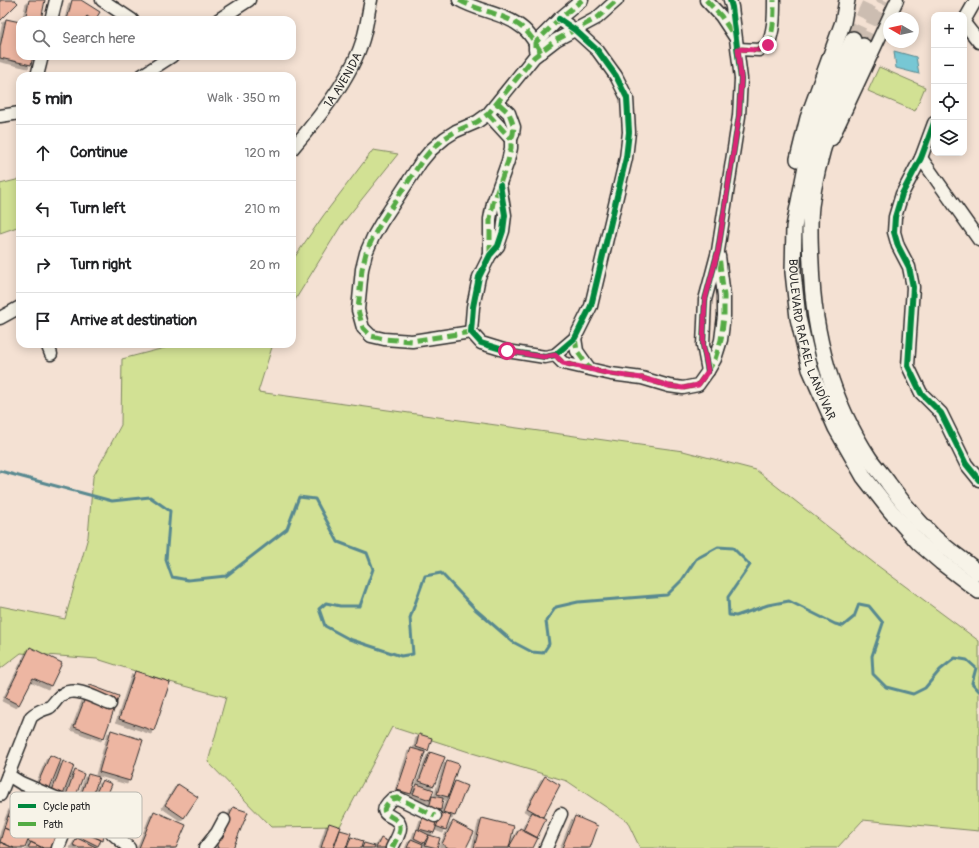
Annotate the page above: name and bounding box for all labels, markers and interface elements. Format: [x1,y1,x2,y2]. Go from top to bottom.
north arrow [883,12,919,48]
map controls [931,12,967,156]
button: + [931,12,967,48]
search box [16,16,296,60]
icon: search [30,27,52,49]
text: Search here [62,29,135,48]
route end [759,36,777,54]
button: − [931,48,967,84]
street label: 1A AVENIDA [320,50,365,111]
button: locate [931,84,967,120]
text: 5 min [32,88,72,109]
text: Walk · 350 m [207,90,280,106]
button: layers [931,120,967,156]
icon: ahead [32,142,54,164]
text: Continue [70,143,128,162]
text: 120 m [244,145,280,161]
icon: left [32,198,54,220]
text: Turn left [70,199,126,218]
text: 210 m [244,201,280,217]
icon: right [32,254,54,276]
text: Turn right [70,255,131,274]
text: 20 m [249,257,280,273]
street label: BOULEVARD RAFAEL LANDÍVAR [785,259,839,422]
icon: arrive [32,310,54,332]
text: Arrive at destination [70,311,197,330]
route start [498,342,516,360]
legend [10,792,142,838]
text: Cycle path [43,800,90,813]
text: Path [43,818,63,831]

